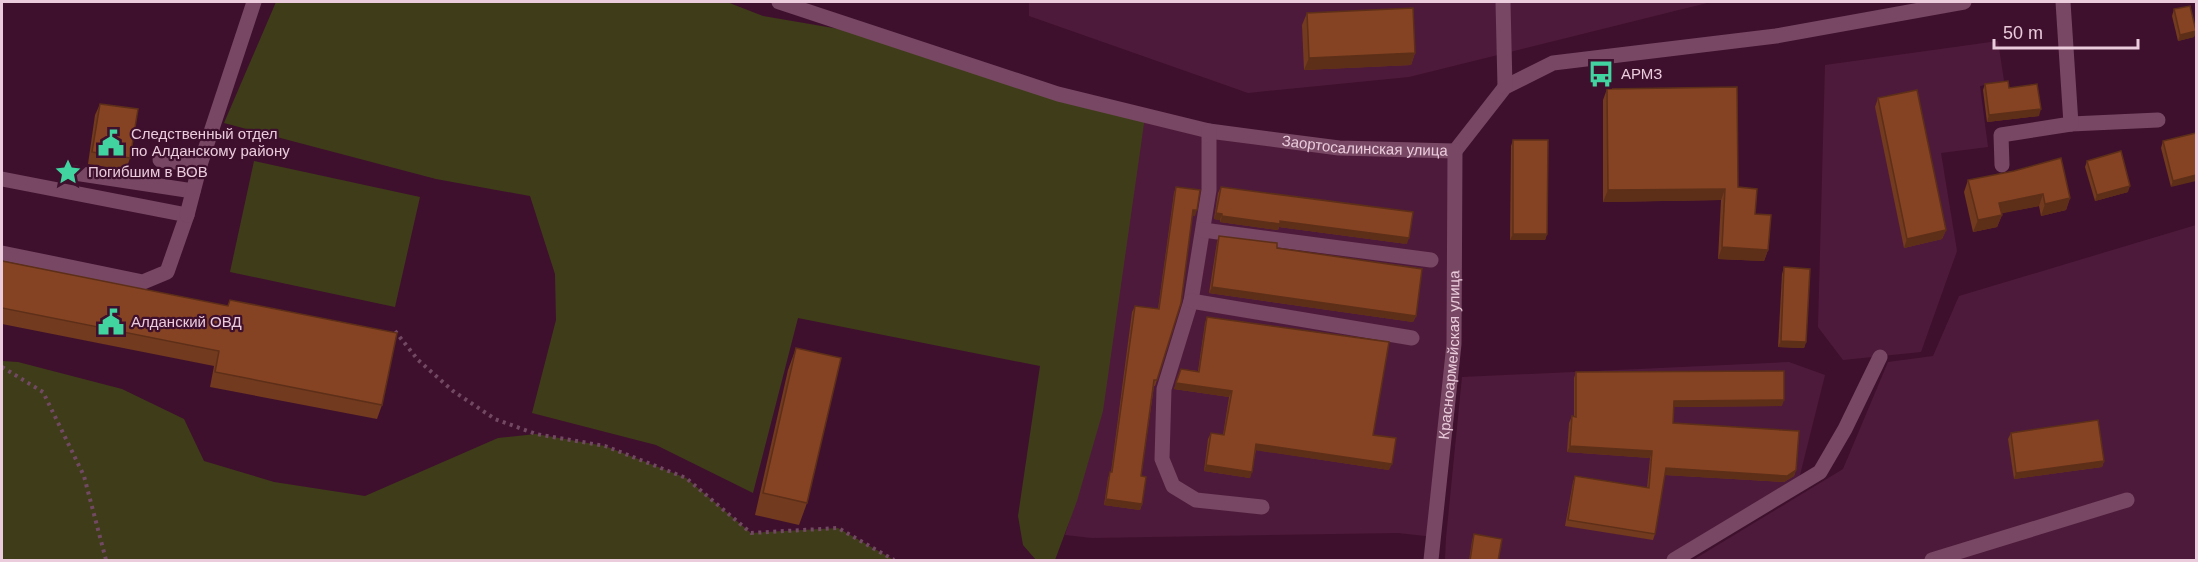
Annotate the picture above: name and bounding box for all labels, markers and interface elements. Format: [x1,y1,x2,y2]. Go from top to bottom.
scale bar [1994,12,2138,50]
text: 50 m [2003,23,2043,43]
bus stop icon: АРМЗ [1586,59,1616,89]
place label: АРМЗ [1621,65,1662,82]
place label: Следственный отдел по Алданскому району [131,125,290,159]
public building icon: Следственный отдел по Алданскому району [96,128,126,158]
street label: Заортосалинская улица [1281,132,1449,159]
place icon: Погибшим в ВОВ [53,157,83,187]
place label: Погибшим в ВОВ [88,163,208,180]
street label: Красноармейская улица [1435,270,1462,440]
public building icon: Алданский ОВД [96,307,126,337]
place label: Алданский ОВД [131,313,242,330]

